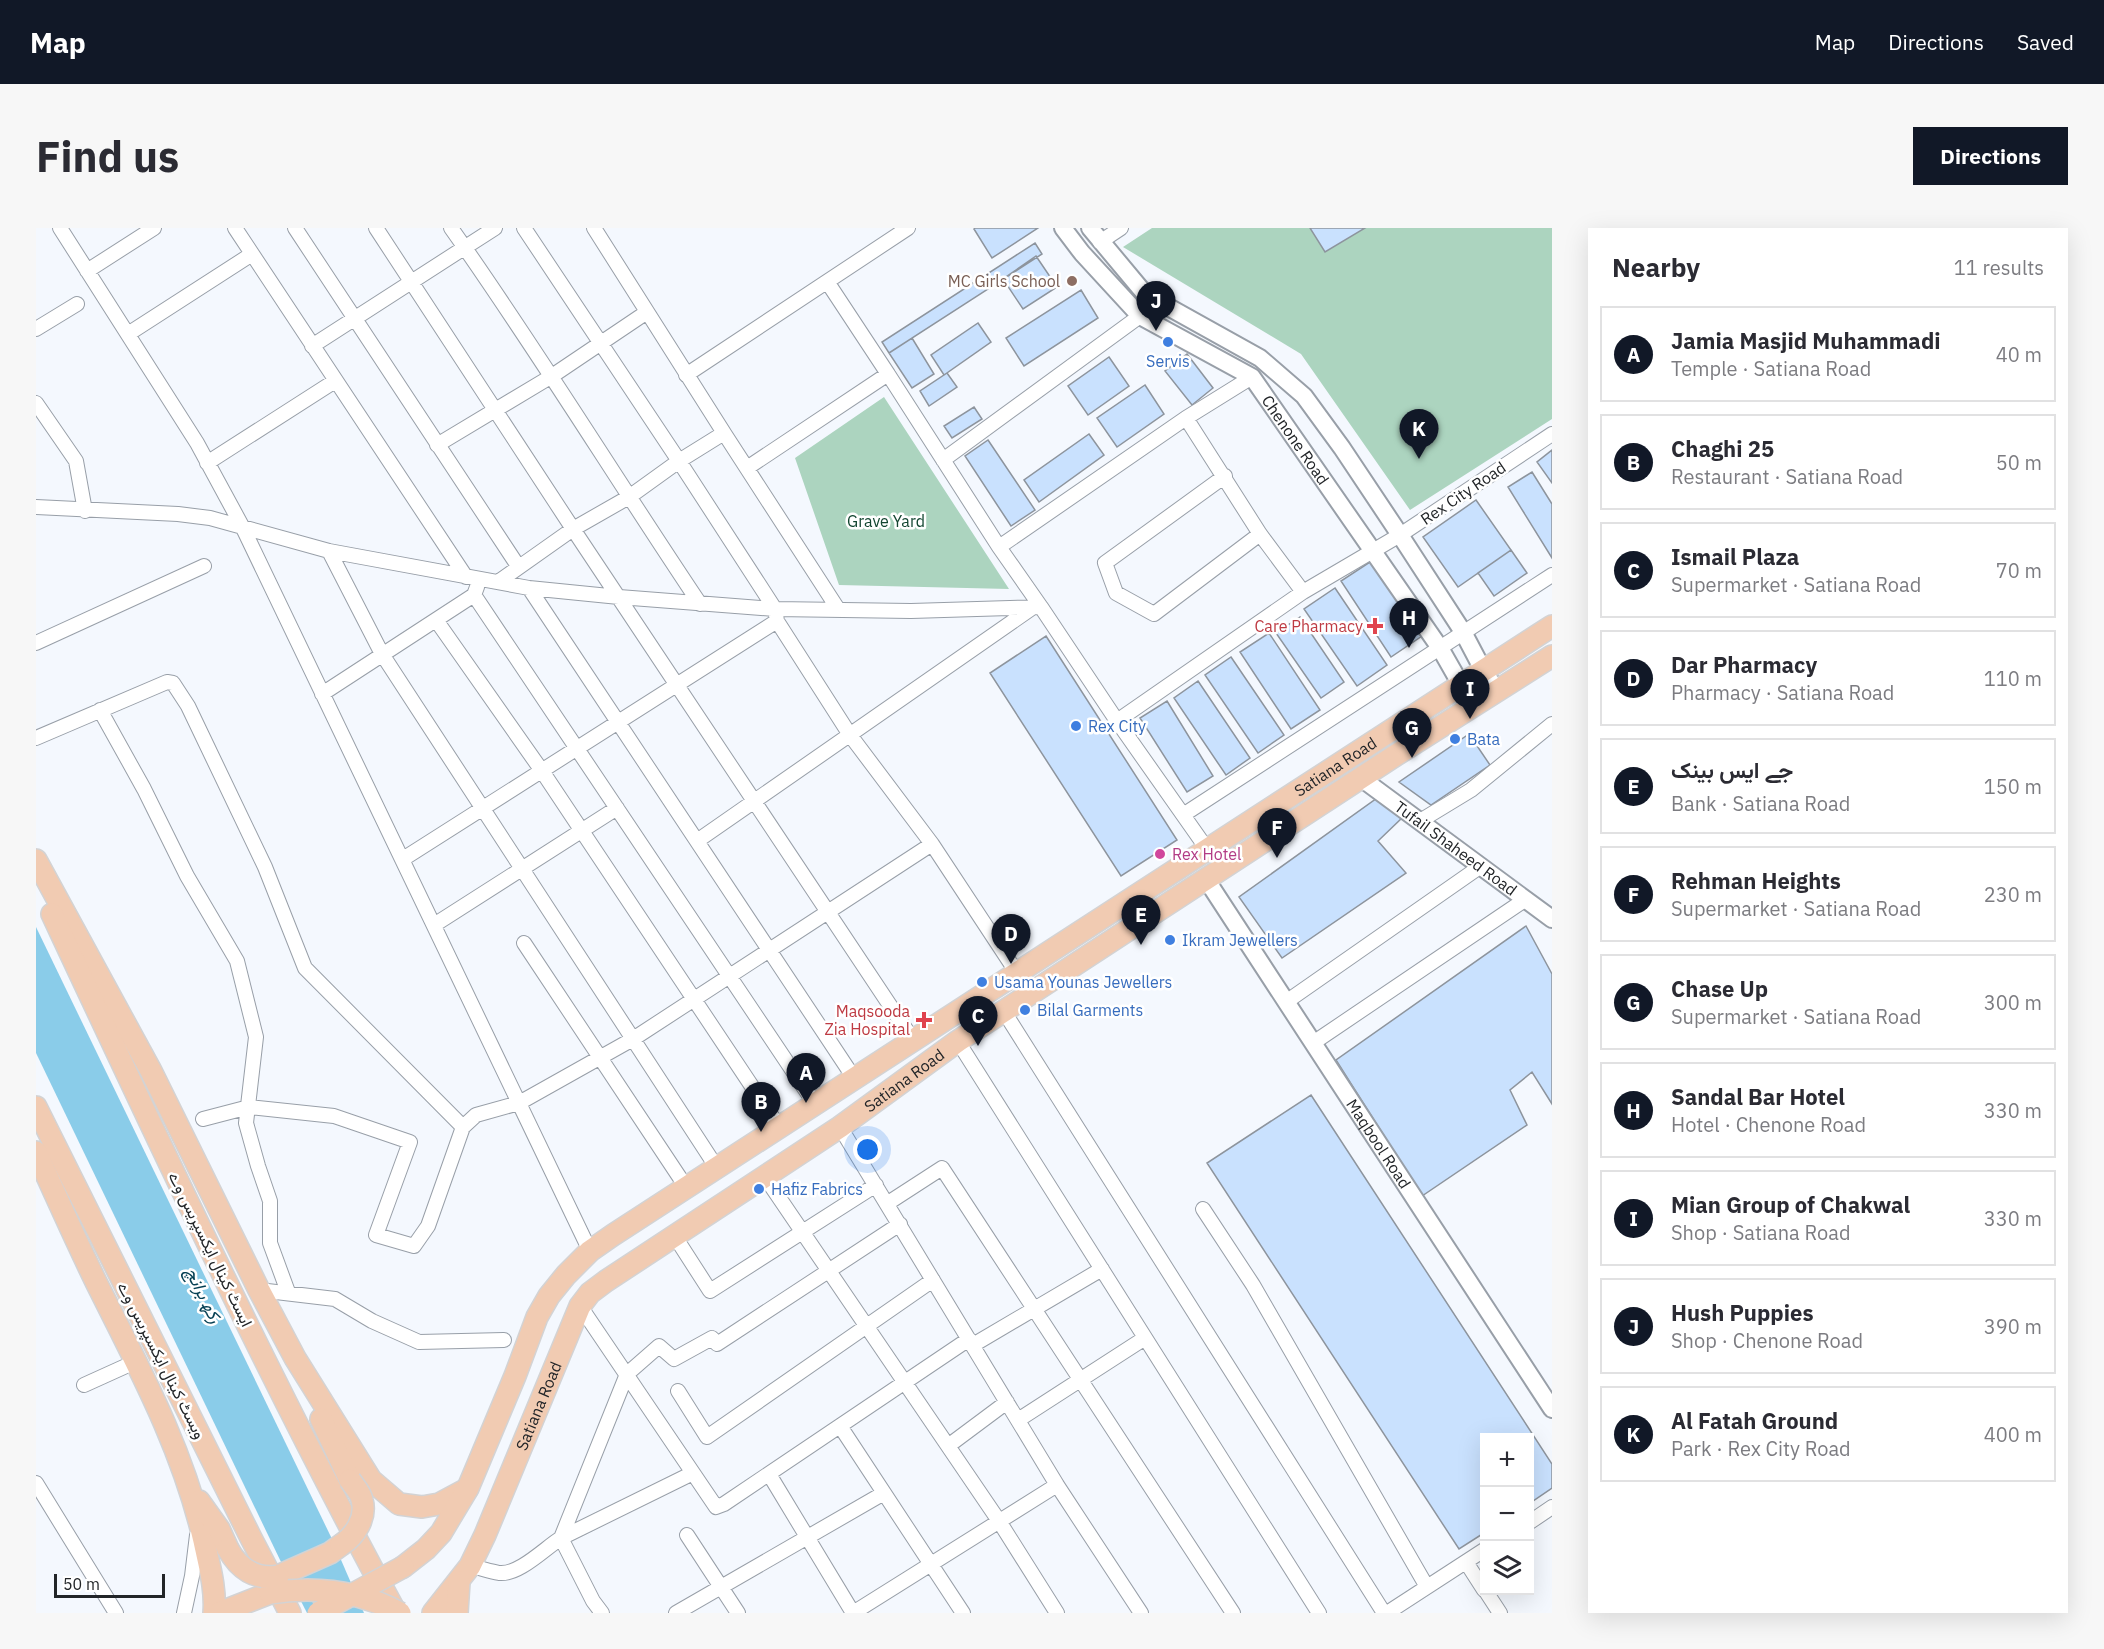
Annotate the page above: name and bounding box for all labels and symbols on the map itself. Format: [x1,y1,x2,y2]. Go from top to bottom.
place label: MC Girls School [948,271,1060,291]
marker: MC Girls School [1065,274,1079,288]
pin: J [1136,282,1176,331]
marker: Servis [1161,335,1175,349]
place label: Servis [1146,351,1190,371]
street label: Chenone Road [1258,391,1334,488]
pin: K [1400,410,1438,459]
street label: Rex City Road [1417,457,1509,529]
park label: Grave Yard [847,511,925,531]
pin: H [1390,598,1428,648]
place label: Care Pharmacy [1254,616,1363,636]
marker: Care Pharmacy [1368,619,1382,633]
pin: I [1450,670,1490,719]
pin: G [1392,708,1432,758]
place label: Rex City [1088,716,1146,736]
marker: Rex City [1069,719,1083,733]
place label: Bata [1467,729,1501,749]
marker: Bata [1448,732,1462,746]
street label: Satiana Road [1290,733,1380,801]
street label: Tufail Shaheed Road [1391,796,1521,900]
pin: F [1258,808,1296,858]
place label: Rex Hotel [1172,844,1241,864]
marker: Rex Hotel [1153,847,1167,861]
pin: E [1122,896,1160,945]
pin: D [992,914,1030,964]
place label: Ikram Jewellers [1182,930,1298,950]
marker: Ikram Jewellers [1163,933,1177,947]
place label: Usama Younas Jewellers [994,972,1172,992]
marker: Usama Younas Jewellers [975,975,989,989]
pin: C [958,996,998,1046]
place label: Bilal Garments [1037,1000,1143,1020]
place label: Maqsooda Zia Hospital [825,1001,910,1039]
marker: Bilal Garments [1018,1003,1032,1017]
marker: Maqsooda Zia Hospital [915,1011,933,1029]
street label: Satiana Road [860,1044,948,1116]
pin: A [786,1054,826,1103]
pin: B [742,1082,780,1132]
street label: Maqbool Road [1342,1095,1415,1192]
your location [853,1135,882,1164]
street label: ایسٹ کینال ایکسپریس وے [163,1168,257,1331]
place label: Hafiz Fabrics [771,1179,863,1199]
marker: Hafiz Fabrics [752,1182,766,1196]
water label: رکھ برانچ [179,1263,227,1328]
street label: ویسٹ کینال ایکسپریس وے [112,1278,210,1443]
street label: Satiana Road [511,1359,566,1453]
scale bar [54,1571,165,1598]

